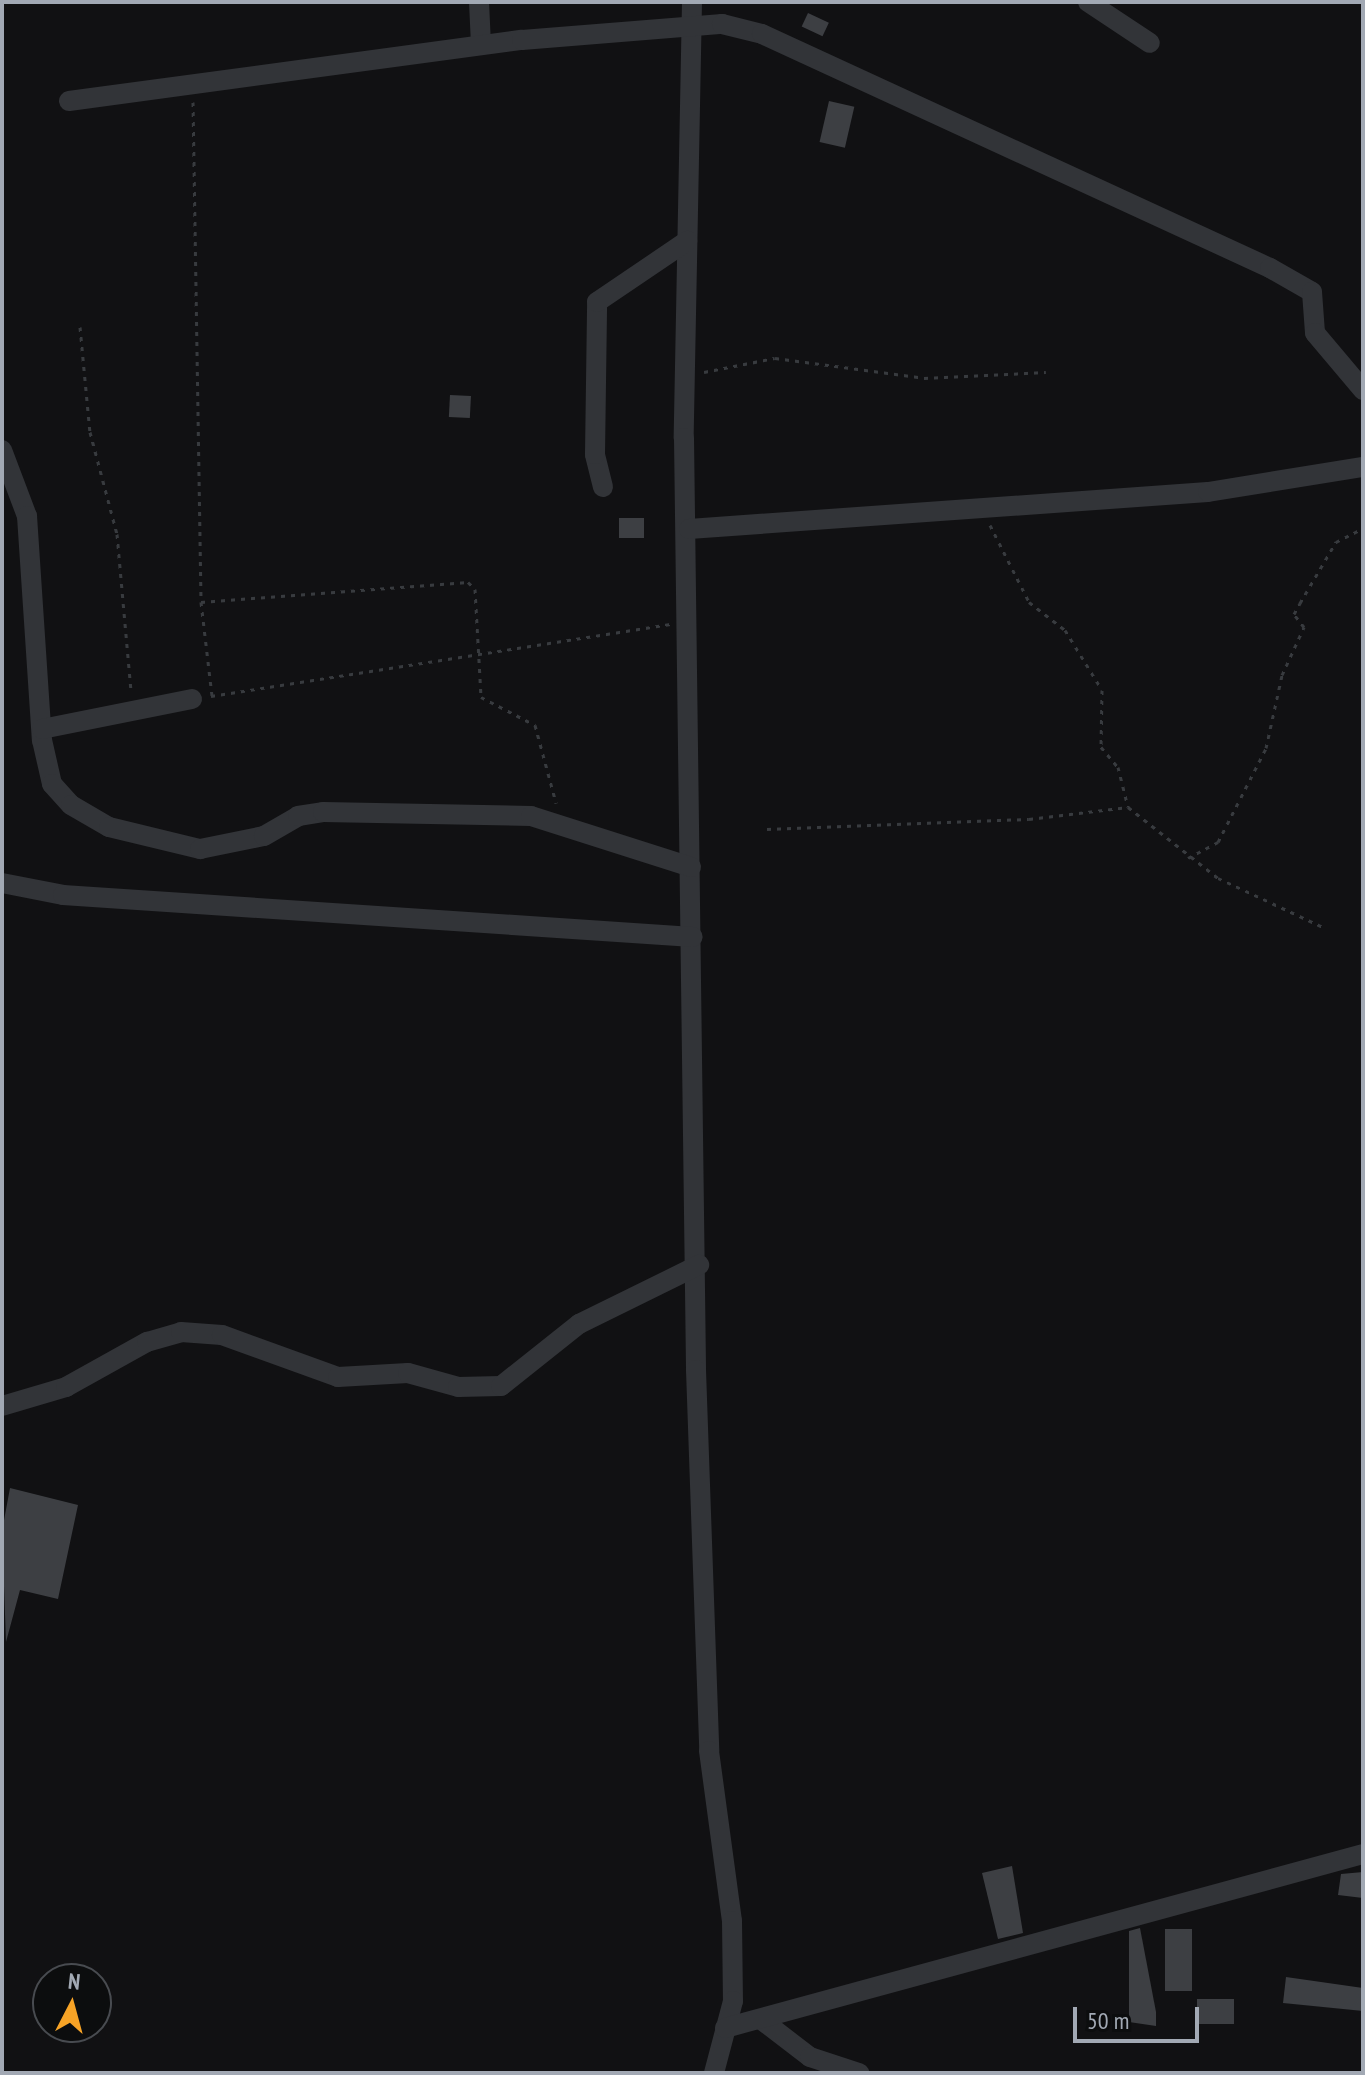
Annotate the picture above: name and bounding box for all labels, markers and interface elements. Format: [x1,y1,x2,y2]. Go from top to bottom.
north arrow [32,1963,112,2043]
text: N [67,1967,82,1996]
scale bar [1077,1991,1203,2041]
text: 50 m [1087,2005,1129,2036]

